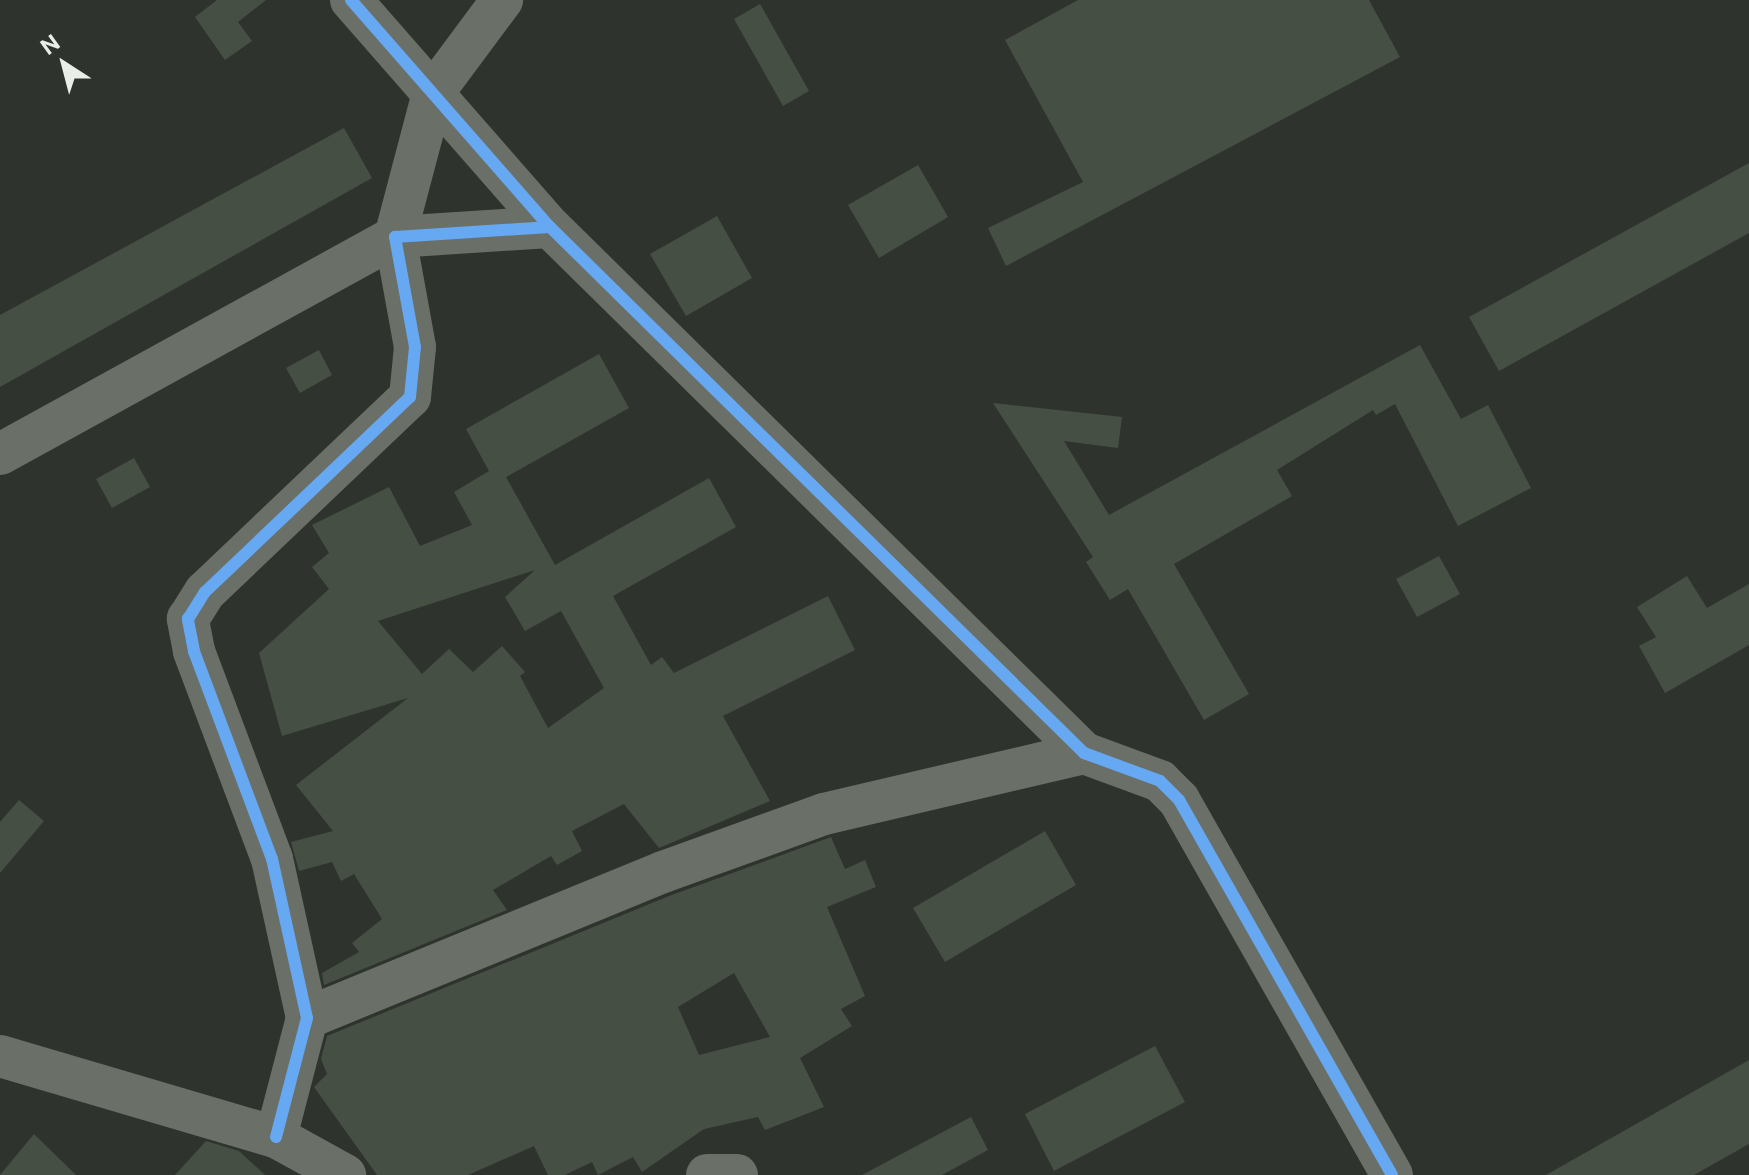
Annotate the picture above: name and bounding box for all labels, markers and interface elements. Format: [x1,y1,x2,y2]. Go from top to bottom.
north arrow [24,24,104,104]
text: N [35,29,64,60]

